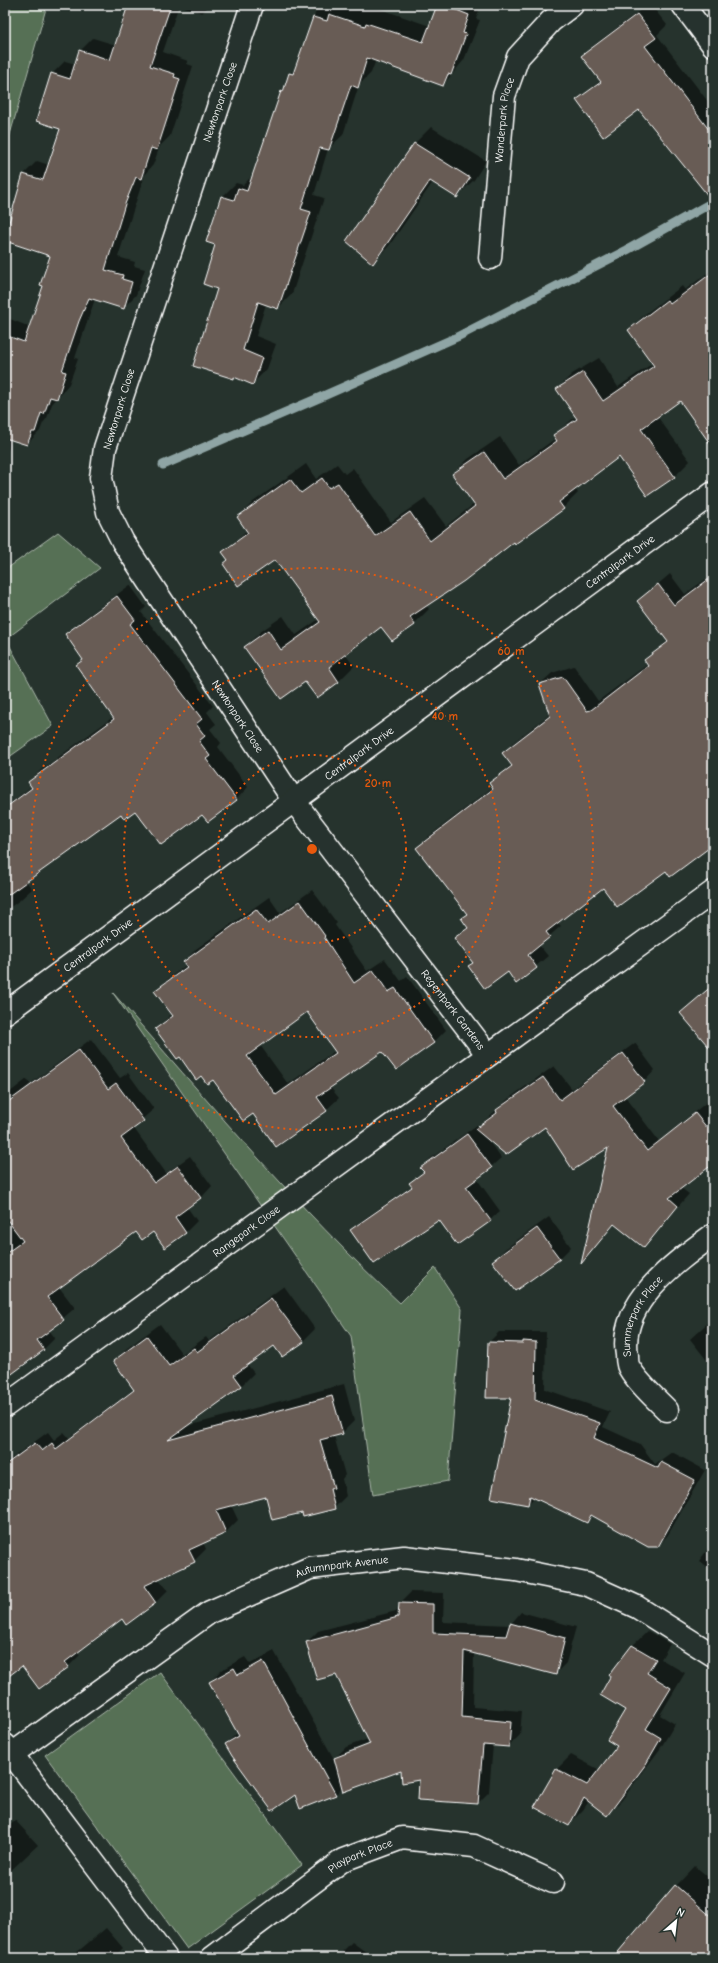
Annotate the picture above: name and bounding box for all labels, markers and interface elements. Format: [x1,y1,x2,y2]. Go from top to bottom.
street label: Newtonpark Close [200,60,240,144]
street label: Wanderpark Place [492,75,517,163]
street label: Newtonpark Close [101,367,138,451]
street label: Centralpark Drive [583,531,657,591]
text: 60 m [498,644,524,658]
street label: Newtonpark Close [209,678,267,755]
text: 40 m [432,709,458,723]
street label: Centralpark Drive [322,723,396,783]
text: 20 m [365,776,391,790]
centre of rings [305,842,319,856]
street label: Centralpark Drive [61,915,135,975]
street label: Regentpark Gardens [419,967,488,1052]
street label: Rangepark Close [210,1202,283,1260]
street label: Summerpark Place [619,1272,665,1358]
street label: Autumnpark Avenue [293,1552,389,1580]
street label: Playpark Place [325,1836,394,1876]
north arrow [656,1901,696,1941]
text: N [674,1905,687,1920]

